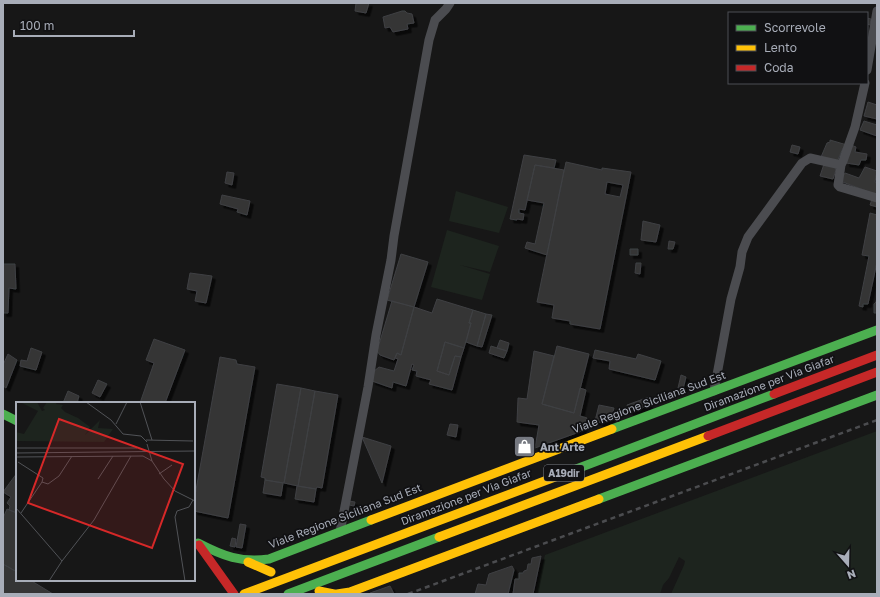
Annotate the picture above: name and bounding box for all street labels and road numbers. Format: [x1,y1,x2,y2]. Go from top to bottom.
street label: Diramazione per Via Giafar [702,351,837,413]
street label: Viale Regione Siciliana Sud Est [570,368,727,435]
street label: Diramazione per Via Giafar [399,465,534,527]
road number: A19dir [544,465,584,481]
street label: Viale Regione Siciliana Sud Est [267,480,423,551]

